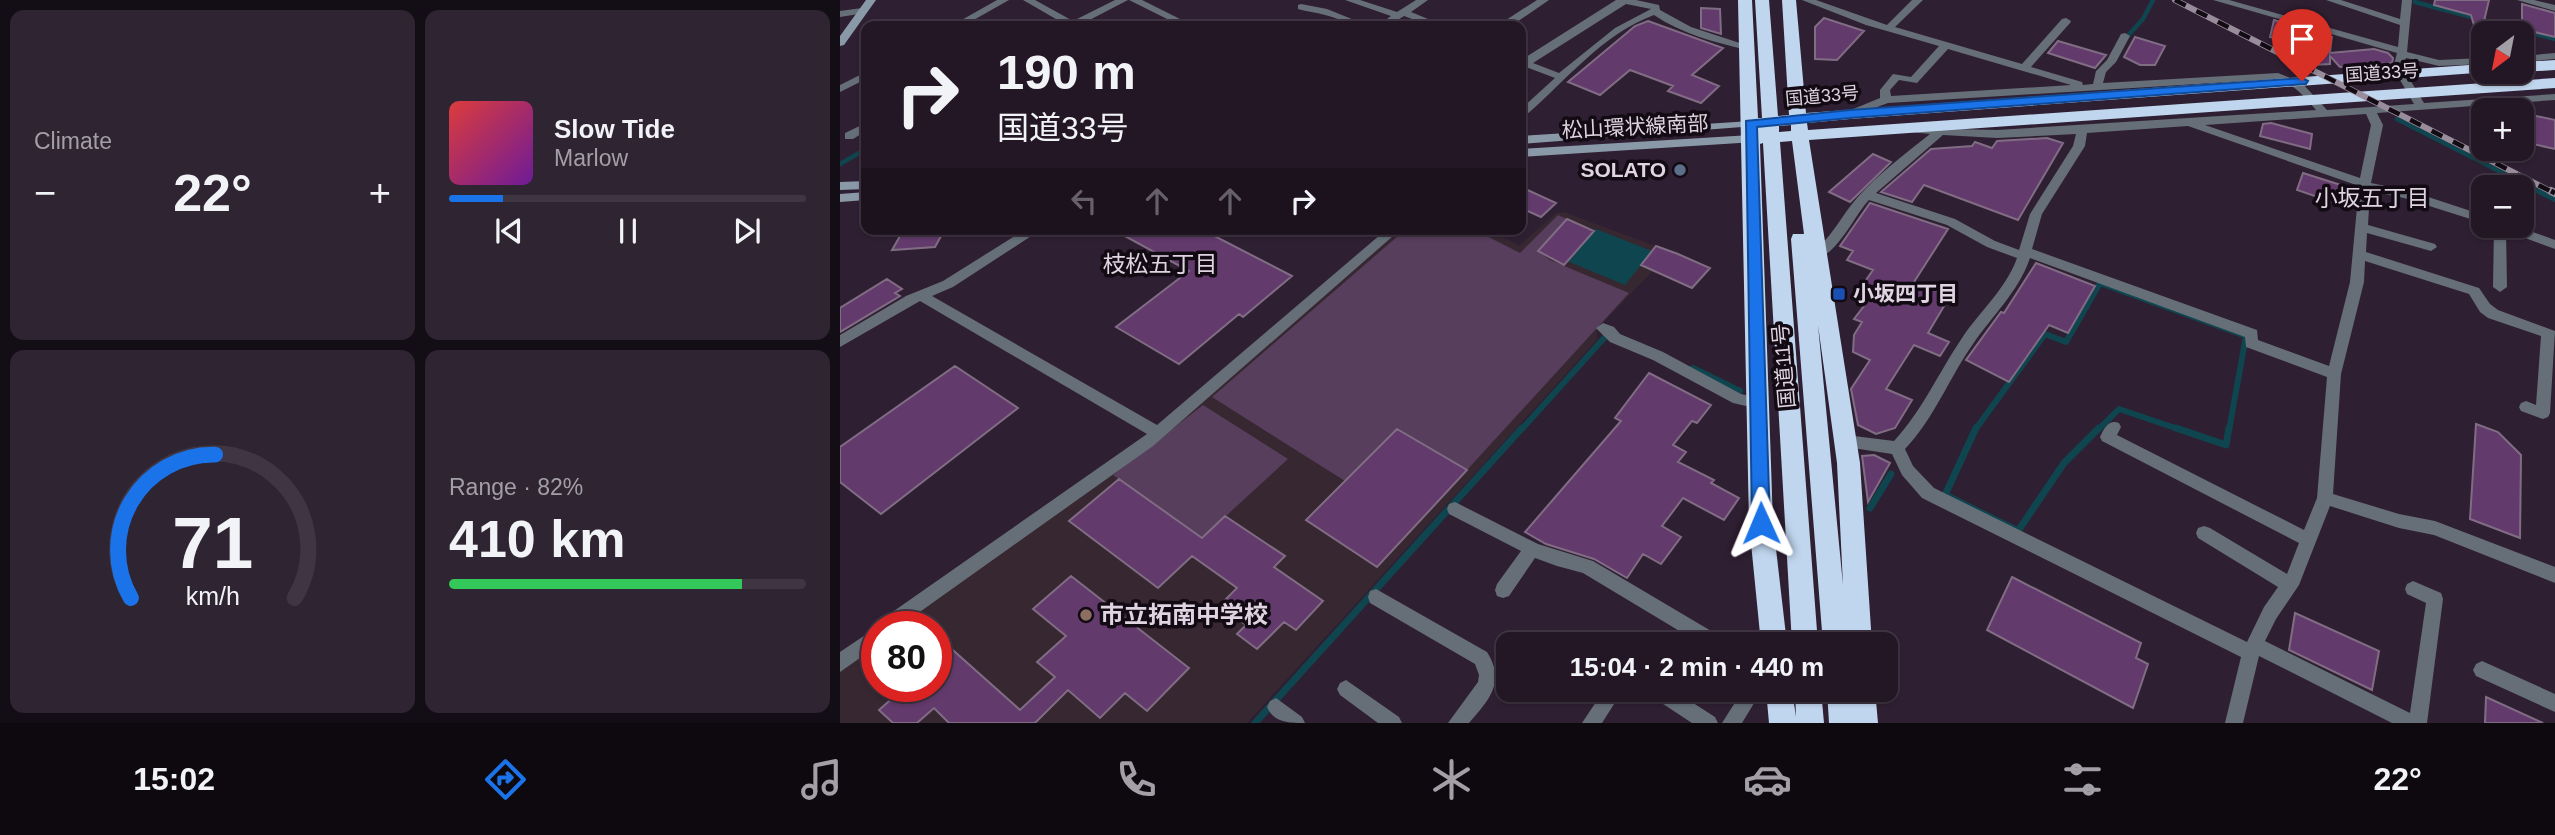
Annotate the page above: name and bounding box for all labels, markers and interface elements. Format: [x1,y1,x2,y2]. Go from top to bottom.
pin [2272,9,2332,81]
icon: arrive [2283,20,2321,58]
north arrow [2471,21,2534,84]
map controls [2471,21,2534,238]
text: 190 m [997,45,1136,99]
icon: right [882,49,973,140]
street label: 国道33号 [2344,60,2420,86]
street label: 国道33号 [1784,83,1860,109]
button: + [2471,98,2534,161]
text: 国道33号 [997,110,1129,146]
street label: 松山環状線南部 [1561,111,1709,142]
text: Slow Tide [554,114,675,144]
text: Climate [34,128,112,154]
text: Marlow [554,145,628,171]
place label: SOLATO [1580,158,1666,181]
marker: SOLATO [1672,162,1688,178]
text: 22° [173,164,252,222]
text: − [34,172,56,214]
text: + [369,172,391,214]
button: − [2471,175,2534,238]
icon: left [1065,182,1103,220]
icon: ahead [1138,182,1176,220]
icon: ahead [1211,182,1249,220]
icon: right [1284,182,1322,220]
district label: 小坂五丁目 [2315,185,2430,211]
icon: previous [490,212,528,250]
icon: pause [609,212,647,250]
icon: next [728,212,766,250]
district label: 枝松五丁目 [1103,251,1218,277]
place label: 小坂四丁目 [1853,282,1958,305]
marker: 小坂四丁目 [1831,286,1847,302]
street label: 国道11号 [1768,323,1799,409]
text: Range · 82% [449,474,583,500]
position arrow [1724,486,1798,560]
text: 71 [172,502,253,583]
text: 410 km [449,510,625,568]
text: km/h [185,581,240,609]
place label: 市立拓南中学校 [1100,601,1268,628]
marker: 市立拓南中学校 [1078,607,1094,623]
speed limit sign: 80 [861,611,952,702]
text: 15:04 · 2 min · 440 m [1570,652,1824,682]
icon: directions [481,755,530,804]
icon: music [797,755,846,804]
icon: phone [1112,755,1161,804]
icon: climate [1427,755,1476,804]
icon: car [1743,755,1792,804]
icon: filters [2058,755,2107,804]
text: 15:02 [133,761,215,797]
text: 22° [2373,761,2422,797]

